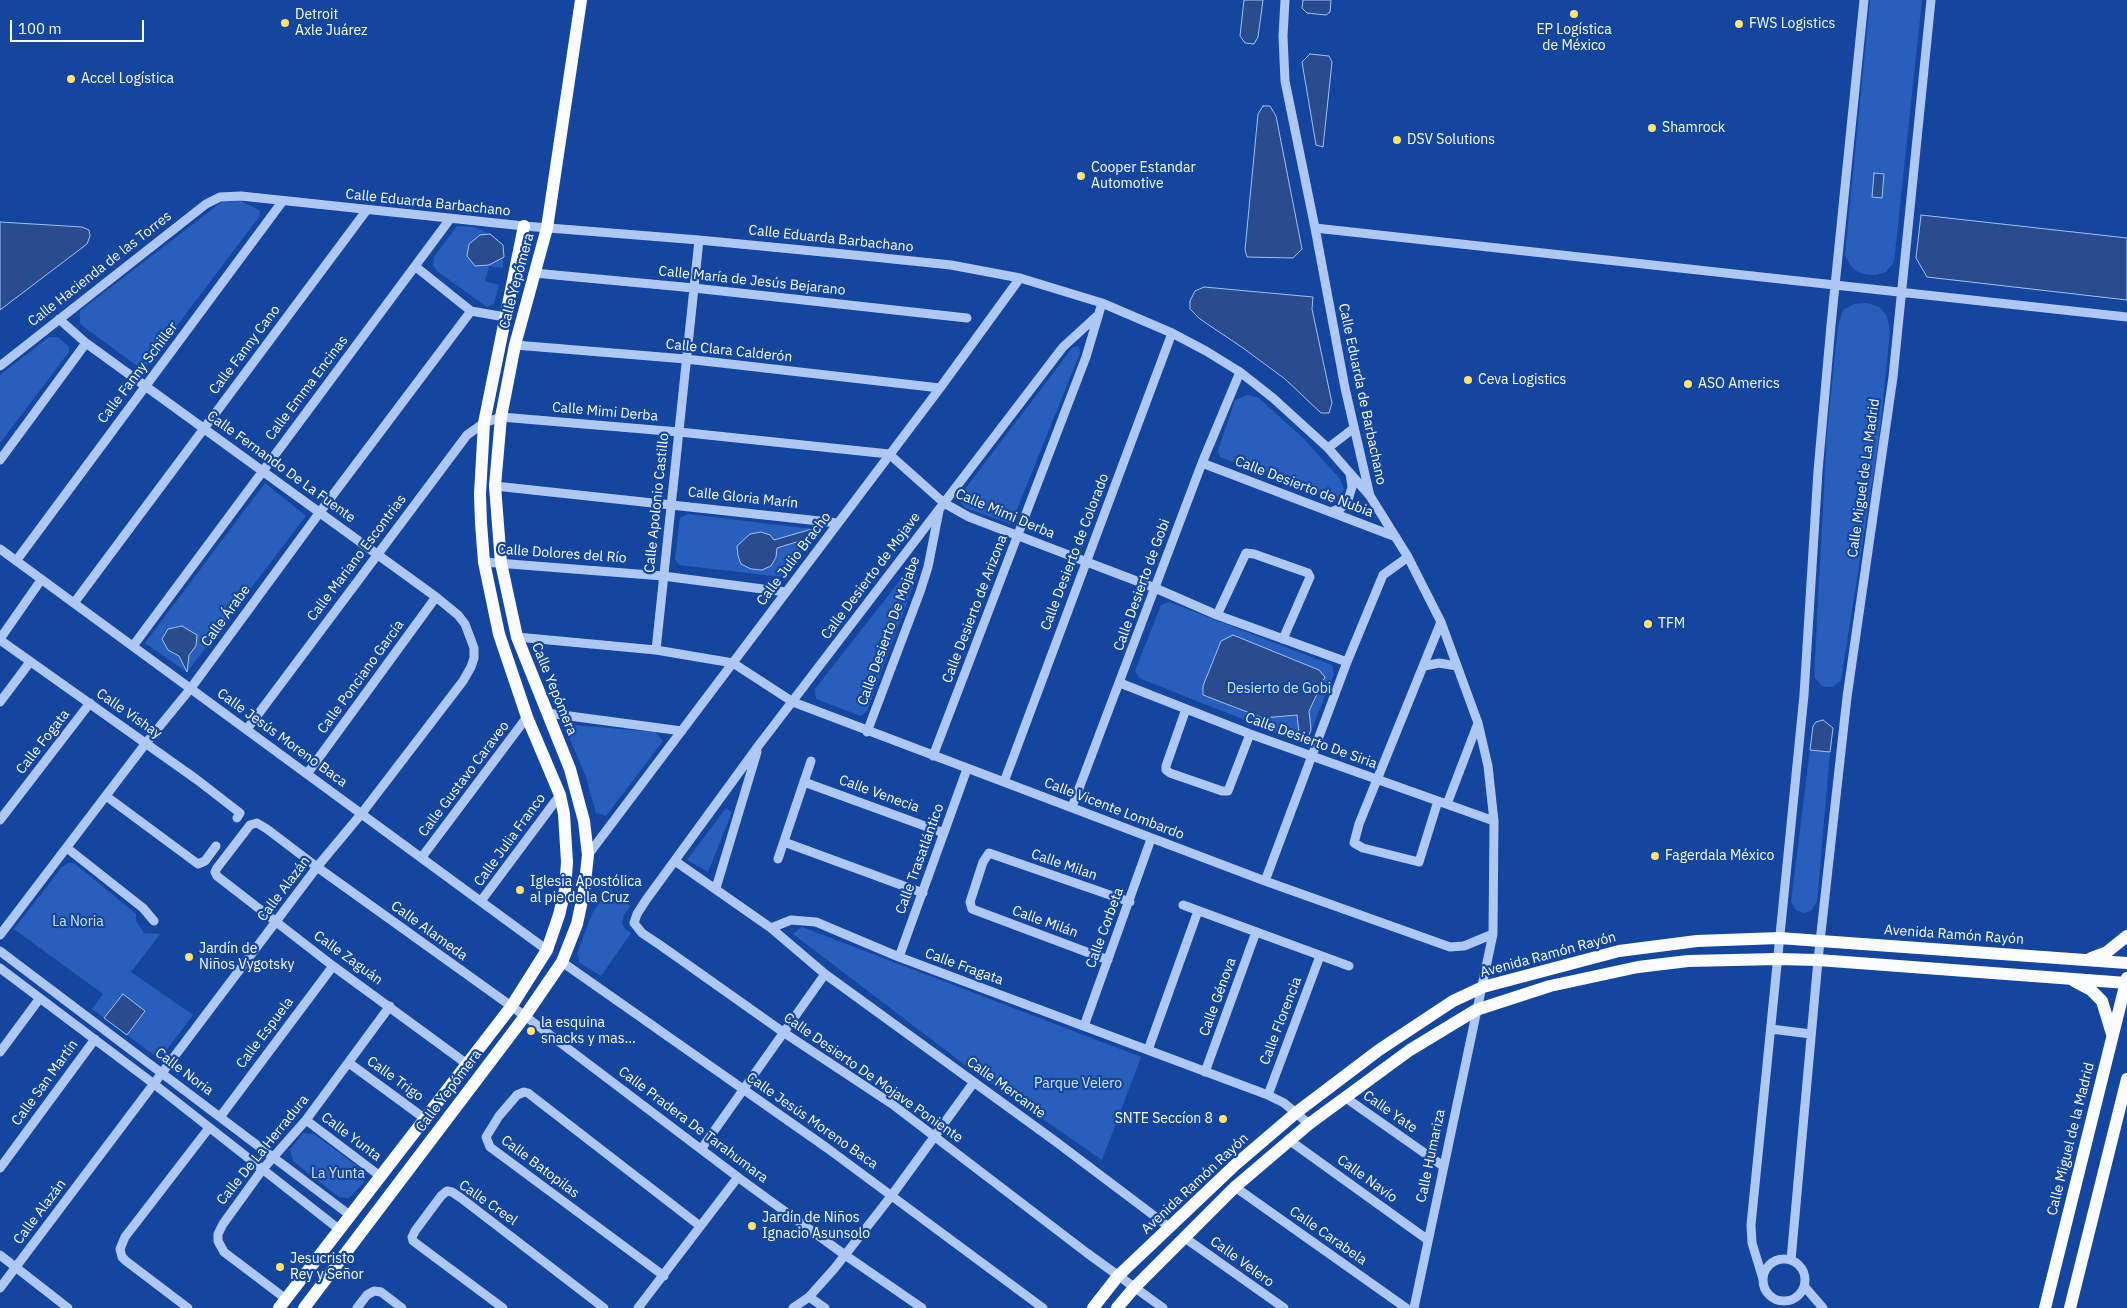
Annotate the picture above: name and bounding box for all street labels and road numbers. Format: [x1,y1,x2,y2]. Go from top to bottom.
street label: Calle Eduarda Barbachano [345,186,511,220]
street label: Calle Hacienda de las Torres [25,208,175,330]
street label: Calle Eduarda Barbachano [748,222,914,256]
street label: Calle Yepómera [496,231,538,331]
street label: Calle María de Jesús Bejarano [658,263,846,299]
street label: Calle Fanny Cano [206,302,284,398]
street label: Calle Eduarda de Barbachano [1335,302,1389,486]
street label: Calle Fanny Schiller [94,319,182,427]
street label: Calle Emma Encinas [262,332,352,444]
street label: Calle Clara Calderón [665,336,793,366]
street label: Calle Miguel de La Madrid [1845,397,1883,559]
street label: Calle Mimi Derba [551,399,659,425]
street label: Calle Fernando De La Fuente [203,407,359,527]
street label: Calle Apolonio Castillo [641,432,673,574]
street label: Calle Desierto de Nubia [1232,453,1376,521]
street label: Calle Desierto de Colorado [1037,471,1113,633]
street label: Calle Gloria Marín [687,484,799,512]
street label: Calle Mimi Derba [953,485,1057,543]
street label: Calle Mariano Escontrias [304,491,410,625]
street label: Calle Julio Bracho [753,509,835,609]
street label: Calle Desierto de Mojave [818,509,924,643]
street label: Calle Desierto de Gobi [1110,517,1174,653]
street label: Calle Desierto de Arizona [939,533,1011,685]
street label: Calle Dolores del Río [497,541,627,567]
street label: Calle Desierto De Mojabe [854,554,924,708]
street label: Calle Árabe [198,582,254,650]
street label: Calle Ponciano García [314,617,408,737]
street label: Calle Yepómera [528,640,580,738]
street label: Calle Vishay [93,685,165,743]
street label: Calle Jesús Moreno Baca [214,685,350,791]
street label: Calle Fogata [13,706,73,778]
street label: Calle Desierto De Siria [1243,709,1379,773]
street label: Calle Gustavo Caraveo [415,718,513,840]
street label: Calle Venecia [837,772,921,816]
street label: Calle Vicente Lombardo [1042,775,1186,843]
street label: Calle Julia Franco [471,790,549,890]
street label: Calle Trasatlántico [892,801,948,917]
street label: Calle Milan [1029,846,1099,884]
street label: Calle Alazán [254,853,314,925]
street label: Calle Corbeta [1083,885,1127,971]
street label: Calle Alameda [387,898,471,964]
street label: Calle Milán [1010,902,1080,942]
street label: Avenida Ramón Rayón [1884,922,2024,948]
street label: Calle Zaguán [310,927,386,989]
street label: Avenida Ramón Rayón [1478,929,1618,981]
street label: Calle Fragata [923,945,1005,989]
street label: Calle Génova [1196,956,1240,1038]
street label: Calle Florencia [1257,975,1305,1067]
street label: Calle Espuela [233,994,297,1072]
street label: Calle Desierto De Mojave Poniente [780,1009,966,1147]
street label: Calle San Martín [8,1037,82,1129]
street label: Calle Noria [152,1045,216,1099]
street label: Calle Yepómera [413,1047,485,1135]
street label: Calle Trigo [363,1053,427,1105]
street label: Calle Mercante [963,1054,1049,1122]
street label: Calle Miguel de la Madrid [2044,1061,2098,1217]
street label: Calle Pradera De Tarahumara [615,1063,771,1187]
street label: Calle Jesús Moreno Baca [743,1069,881,1173]
street label: Calle Yate [1360,1087,1420,1137]
street label: Calle De La Herradura [213,1092,313,1208]
street label: Calle Humariza [1413,1108,1449,1204]
street label: Calle Yunta [318,1109,384,1165]
street label: Avenida Ramón Rayón [1138,1130,1252,1238]
street label: Calle Batopilas [498,1132,582,1202]
street label: Calle Navío [1334,1152,1400,1206]
street label: Calle Alazán [10,1176,70,1248]
street label: Calle Creel [455,1177,521,1229]
street label: Calle Carabela [1286,1203,1370,1269]
street label: Calle Velero [1207,1233,1277,1291]

